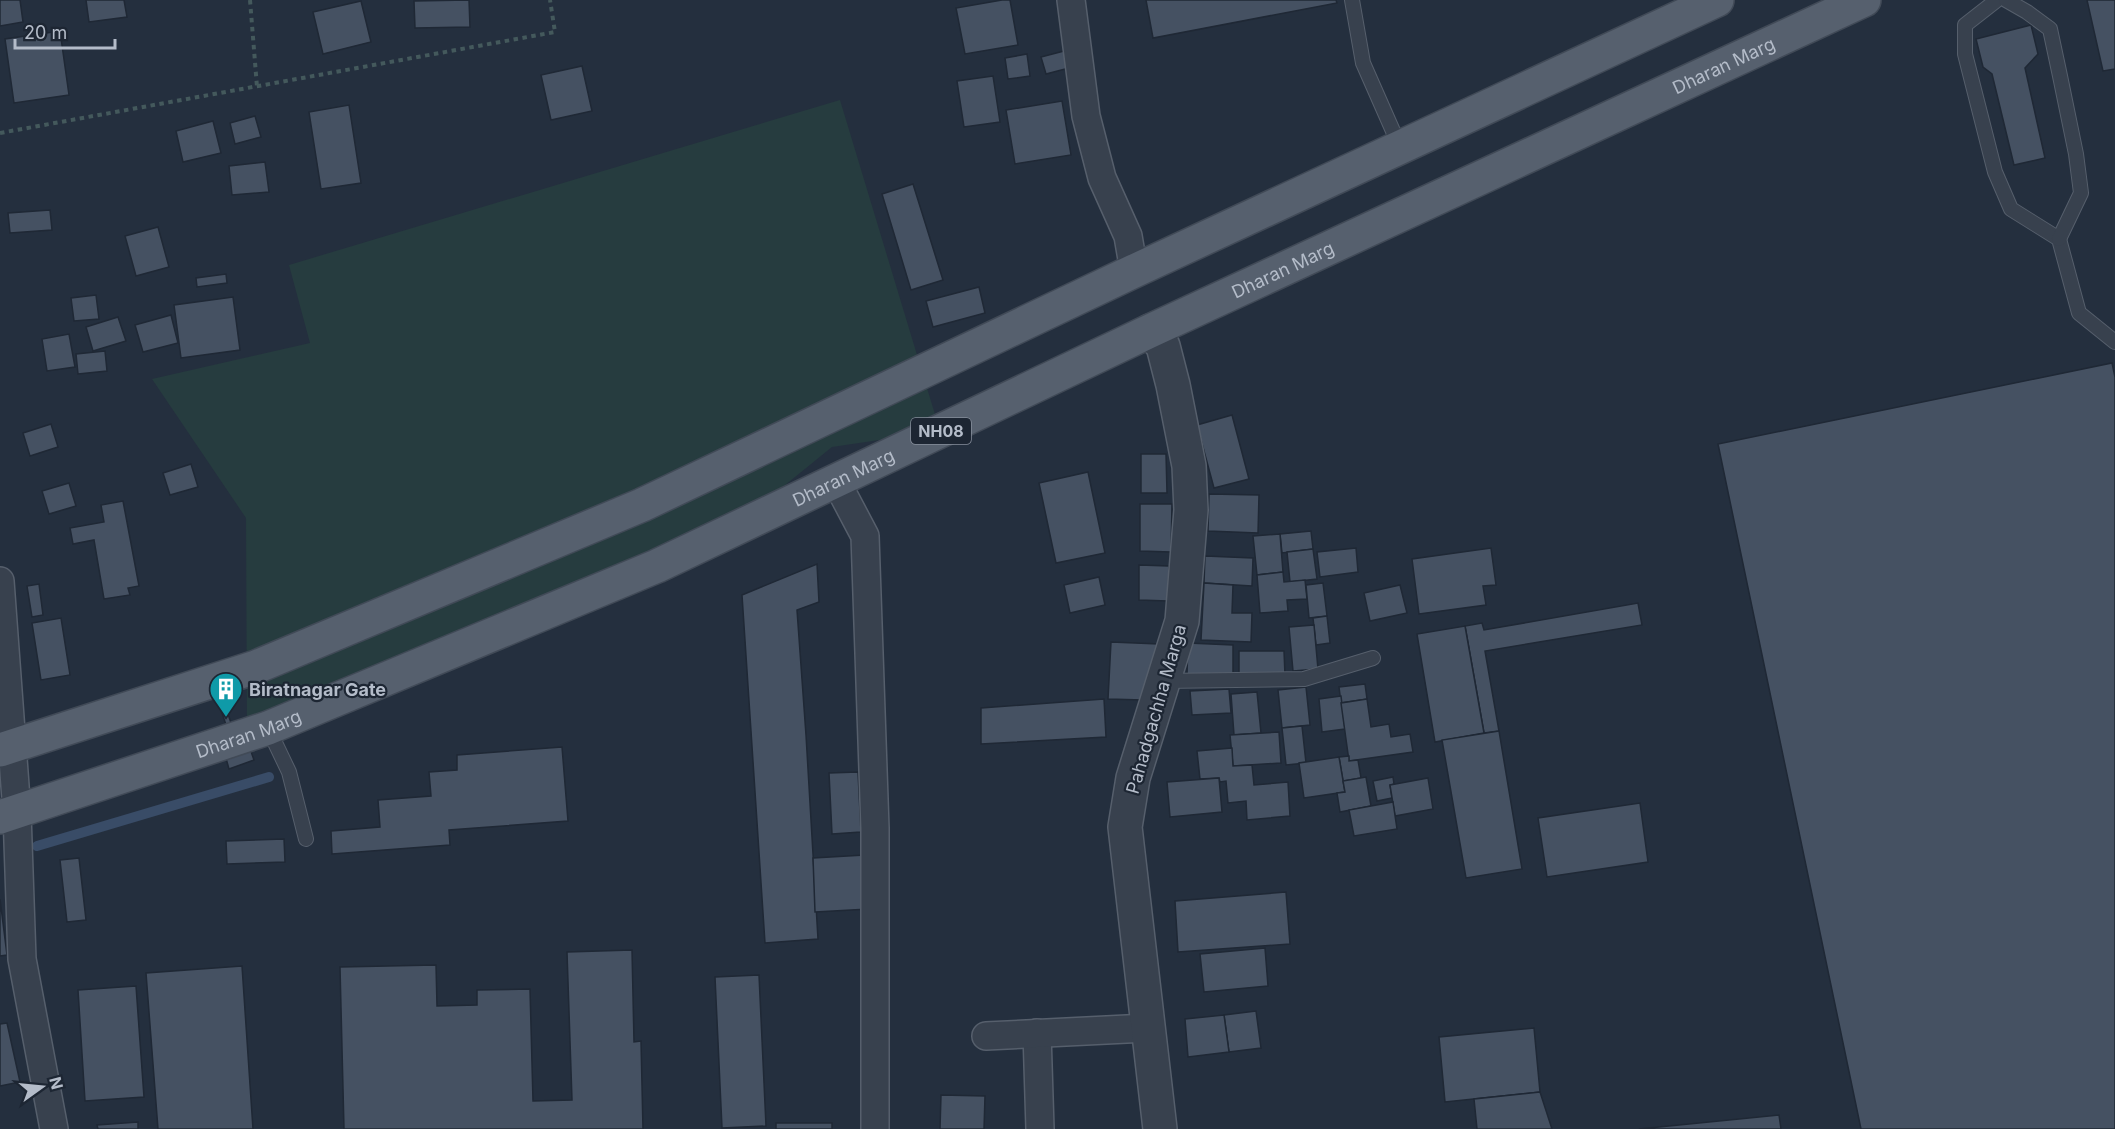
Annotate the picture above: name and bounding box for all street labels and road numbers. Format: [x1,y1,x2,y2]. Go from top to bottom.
street label: Dharan Marg [1669,32,1778,98]
street label: Dharan Marg [1228,237,1337,302]
road number: NH08 [911,418,971,444]
street label: Dharan Marg [789,444,897,510]
street label: Pahadgachha Marga [1122,622,1190,796]
street label: Dharan Marg [193,705,304,762]

